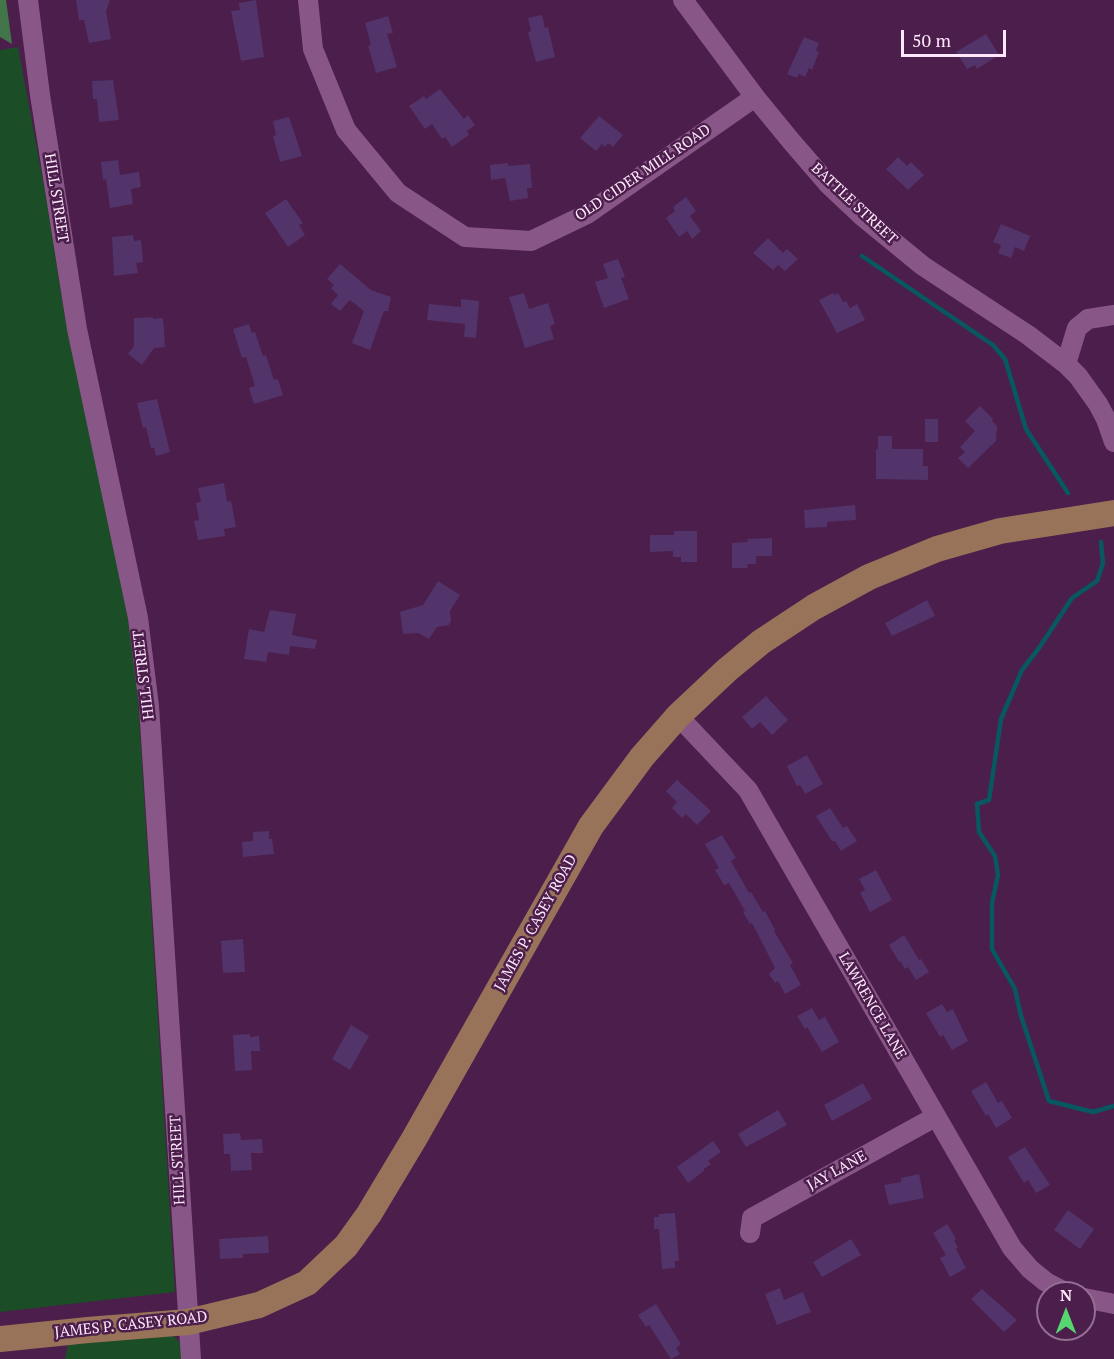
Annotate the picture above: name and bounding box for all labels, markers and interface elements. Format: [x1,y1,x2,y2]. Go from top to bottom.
scale bar [904,18,1009,56]
text: 50 m [912,28,951,52]
street label: OLD CIDER MILL ROAD [572,121,714,225]
street label: HILL STREET [40,152,72,244]
street label: BATTLE STREET [807,160,901,248]
street label: HILL STREET [130,629,158,721]
street label: JAMES P. CASEY ROAD [491,851,581,995]
street label: LAWRENCE LANE [834,949,910,1063]
street label: HILL STREET [167,1115,189,1205]
street label: JAY LANE [804,1147,870,1195]
north arrow [1036,1281,1096,1341]
text: N [1060,1284,1072,1306]
street label: JAMES P. CASEY ROAD [54,1308,208,1342]

